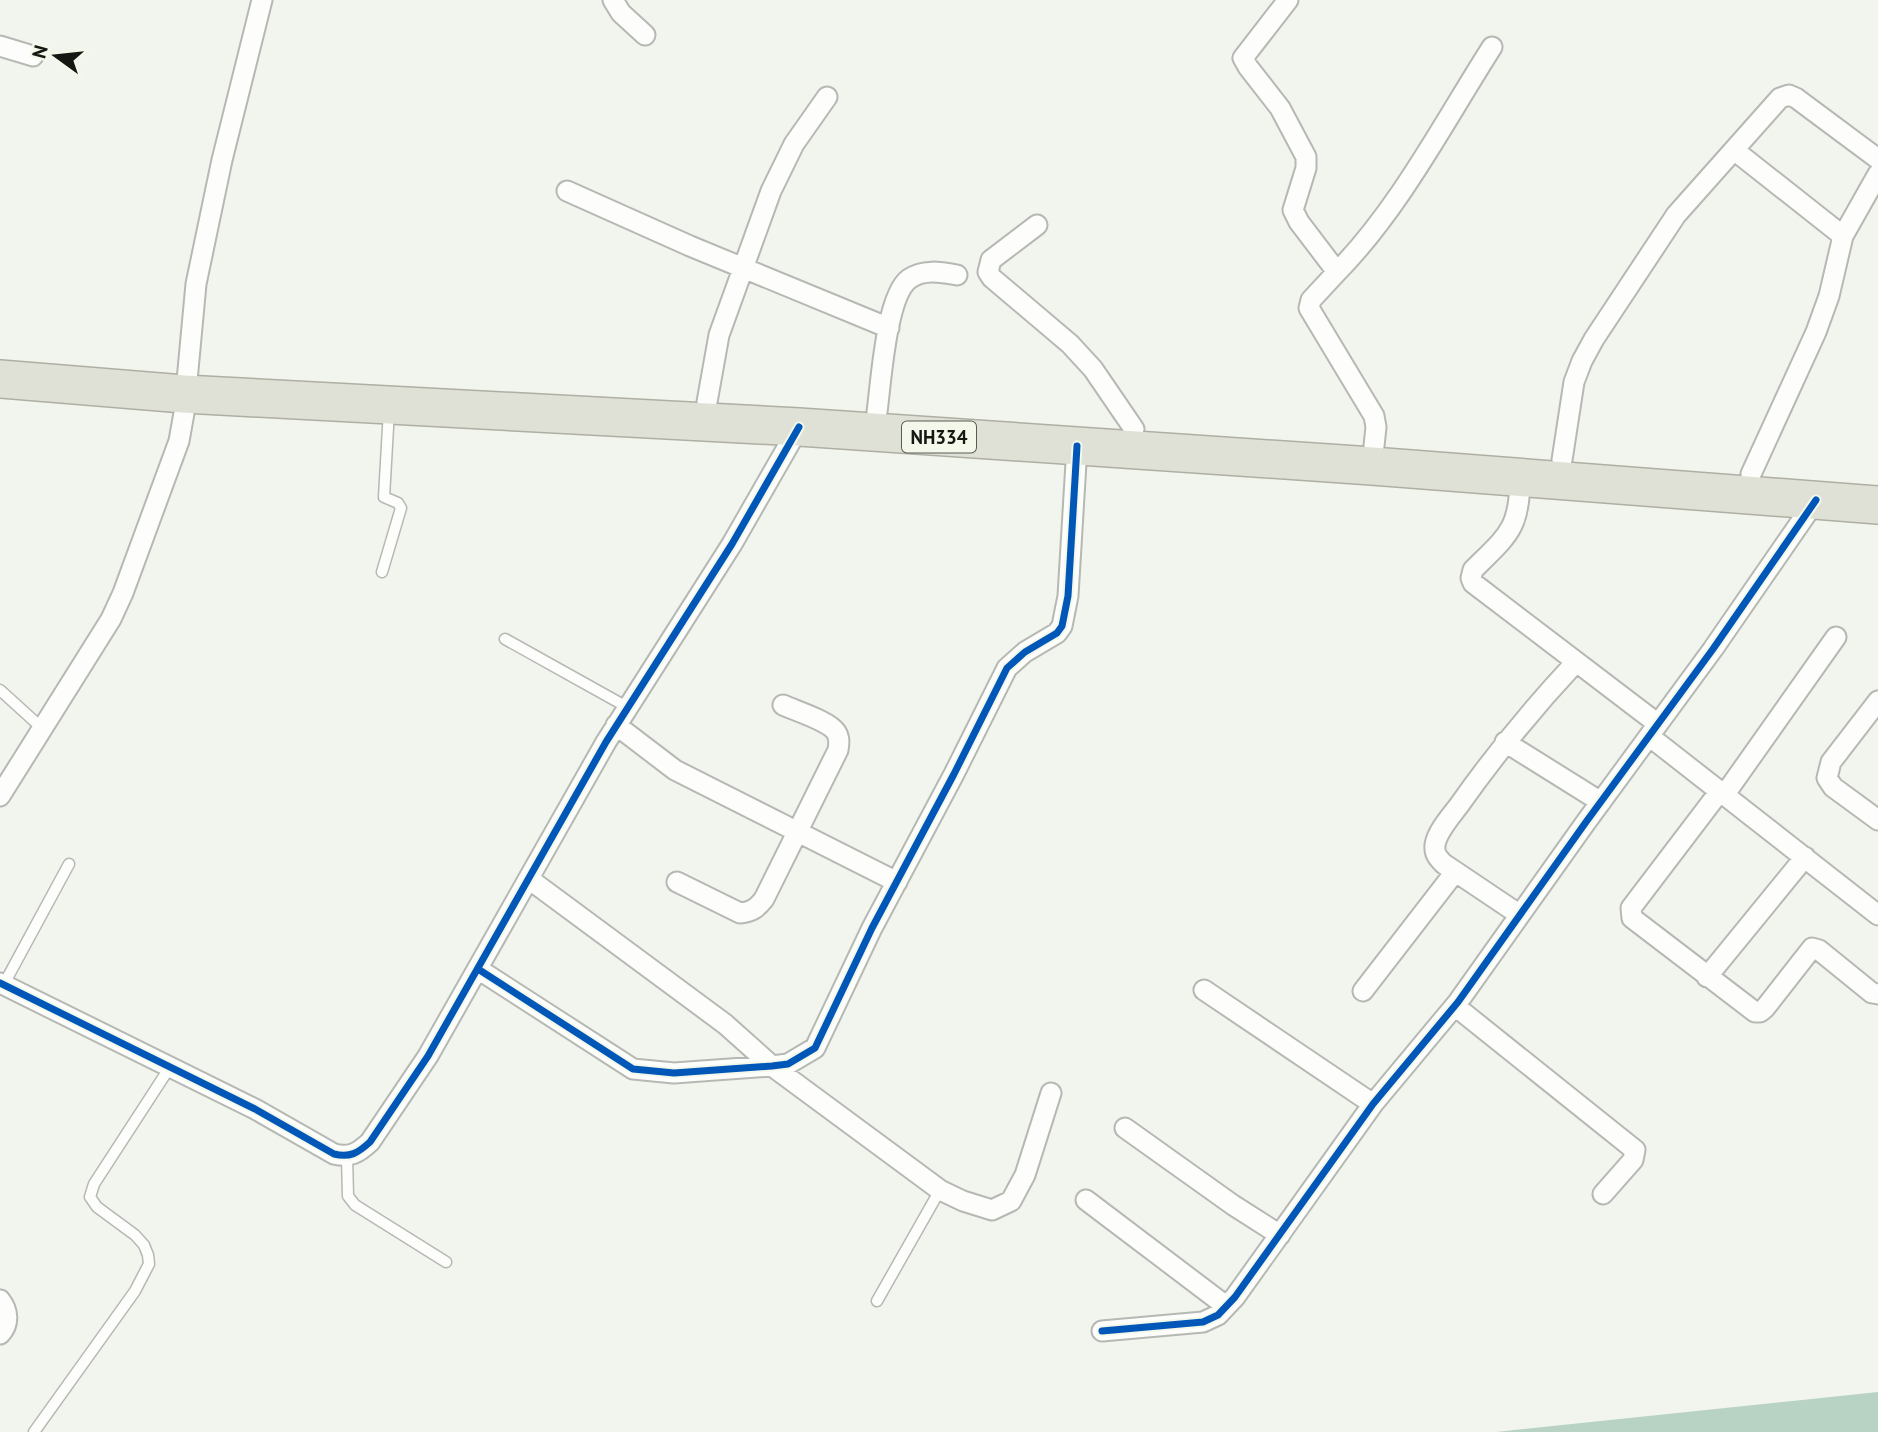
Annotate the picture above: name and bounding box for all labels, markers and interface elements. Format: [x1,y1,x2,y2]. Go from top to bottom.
north arrow [21,21,91,91]
text: N [26,42,53,61]
road number: NH334 [902,422,976,452]

